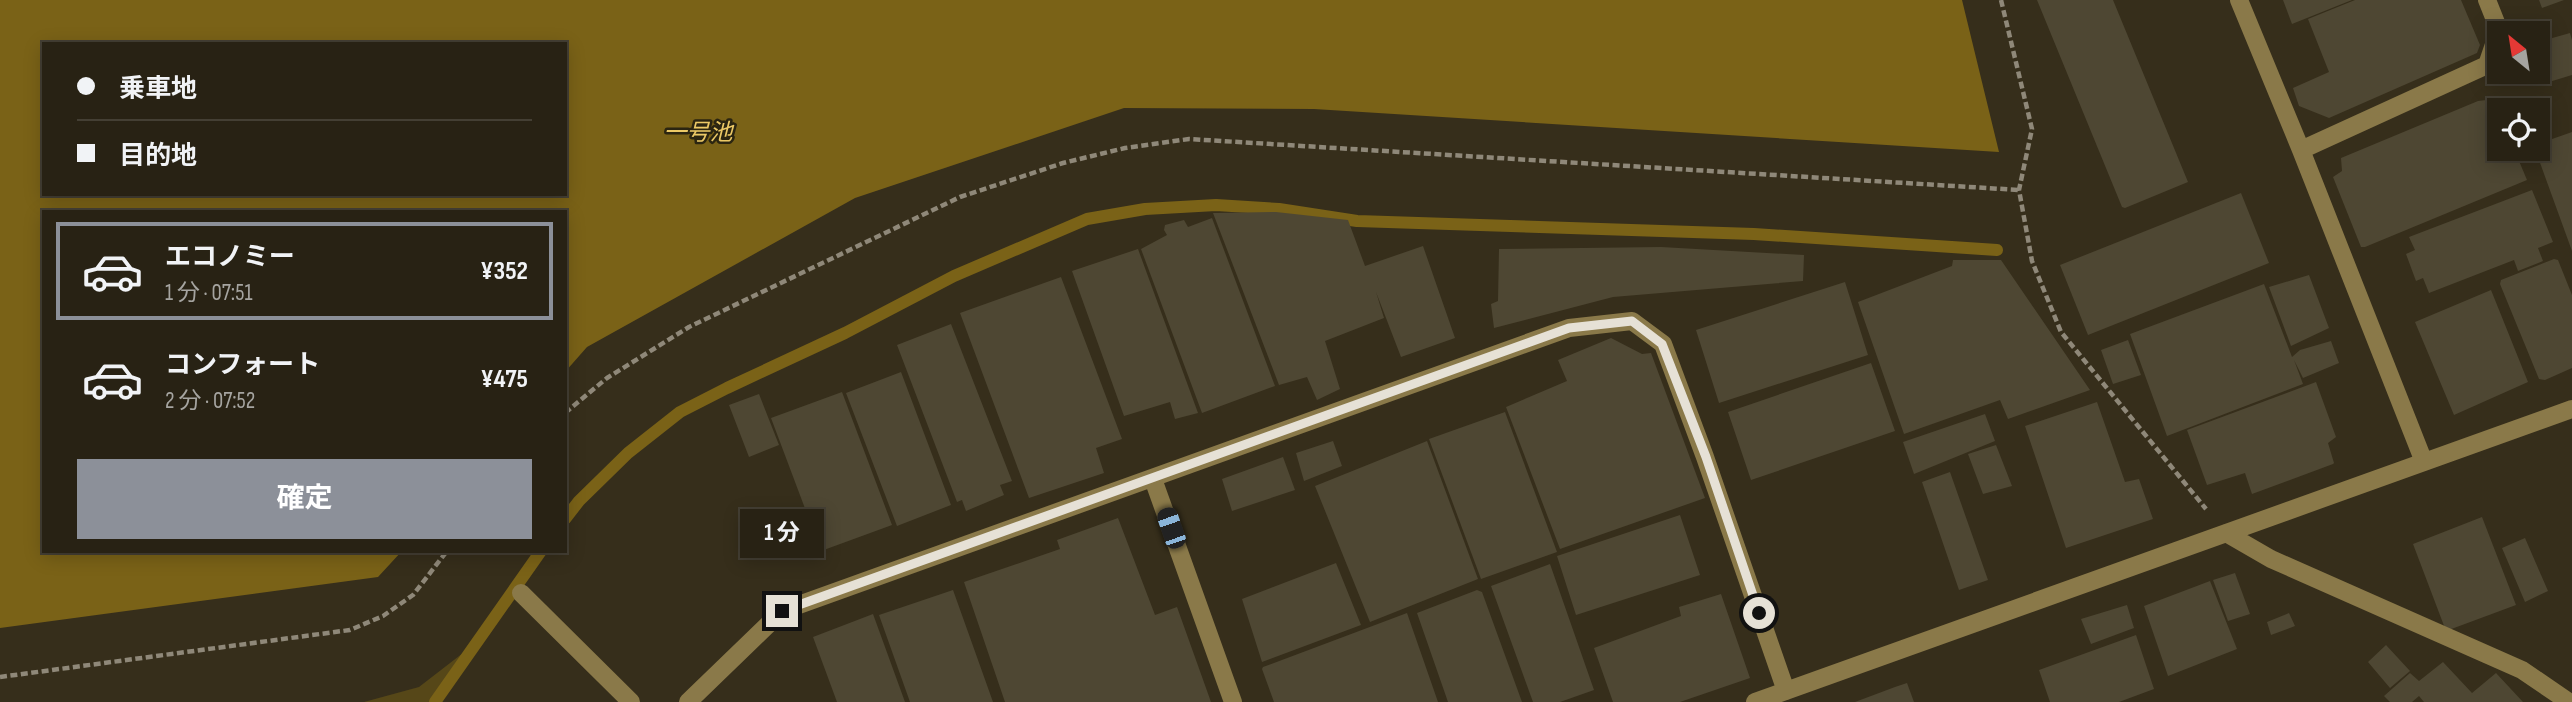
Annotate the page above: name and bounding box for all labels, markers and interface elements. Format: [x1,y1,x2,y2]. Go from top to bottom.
north arrow [2487,21,2550,84]
map controls [2487,21,2550,161]
text: 乗車地 [119,74,197,105]
button: locate [2487,98,2550,161]
water label: 一号池 [664,119,735,147]
text: 目的地 [119,141,197,172]
icon: car [81,240,144,303]
text: エコノミー [165,242,295,273]
text: ¥352 [480,256,528,287]
text: 1 分 · 07:51 [165,279,252,307]
icon: car [81,348,144,411]
text: コンフォート [165,350,320,381]
text: ¥475 [481,364,528,395]
text: 2 分 · 07:52 [165,387,255,415]
button: 確定 [77,459,532,539]
car [1155,505,1188,551]
callout: 1 分 [740,510,824,558]
text: 1 分 [764,519,800,547]
route end [766,595,798,627]
route start [1743,597,1775,629]

